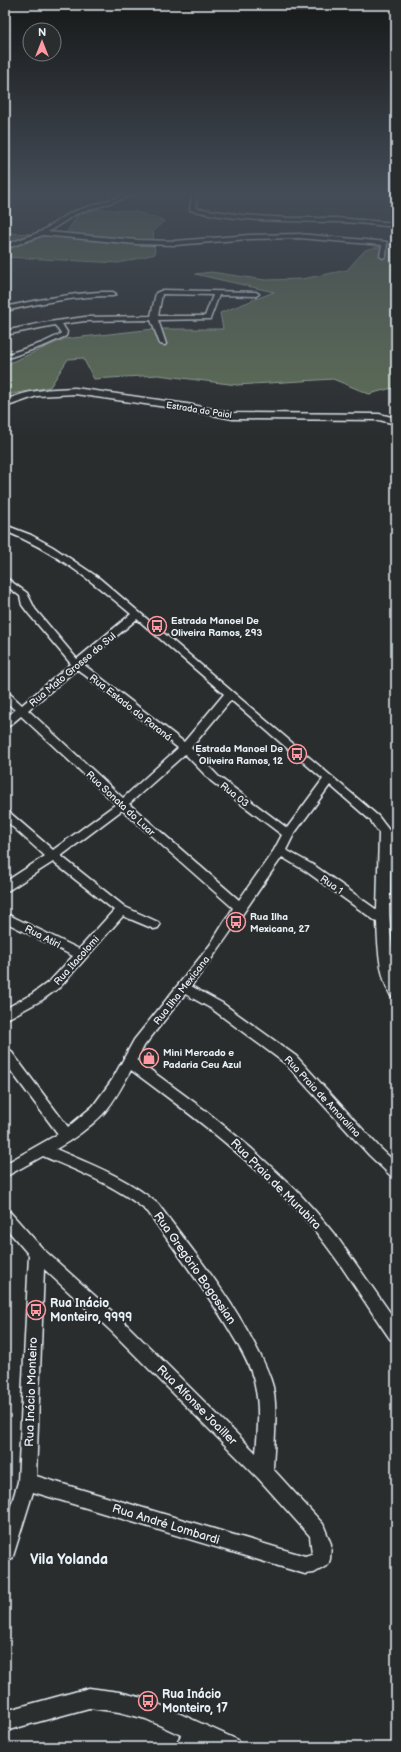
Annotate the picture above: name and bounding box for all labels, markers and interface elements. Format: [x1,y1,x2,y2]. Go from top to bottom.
north arrow [22,22,62,62]
text: N [38,26,46,39]
street label: Estrada do Paiol [165,400,233,421]
bus stop icon: Estrada Manoel De Oliveira Ramos, 293 [146,615,168,637]
place label: Estrada Manoel De Oliveira Ramos, 293 [171,615,263,639]
street label: Rua Mato Grosso do Sul [27,630,118,709]
street label: Rua Estado do Paraná [87,672,174,744]
place label: Estrada Manoel De Oliveira Ramos, 12 [195,743,283,767]
bus stop icon: Estrada Manoel De Oliveira Ramos, 12 [286,743,308,765]
street label: Rua Sonata do Luar [83,769,157,839]
street label: Rua 03 [218,780,251,810]
street label: Rua 1 [318,873,345,897]
bus stop icon: Rua Ilha Mexicana, 27 [225,911,247,933]
place label: Rua Ilha Mexicana, 27 [250,911,310,935]
street label: Rua Atiri [23,923,62,951]
street label: Rua Itacolomi [52,934,102,988]
street label: Rua Ilha Mexicana [151,954,213,1027]
shop icon: Mini Mercado e Padaria Ceu Azul [138,1047,160,1069]
place label: Mini Mercado e Padaria Ceu Azul [163,1047,241,1071]
street label: Rua Praia de Amaralina [282,1054,363,1140]
street label: Rua Praia de Murubira [227,1136,324,1233]
street label: Rua Gregório Bogossian [150,1209,239,1327]
place label: Rua Inácio Monteiro, 9999 [50,1296,132,1325]
bus stop icon: Rua Inácio Monteiro, 9999 [25,1299,47,1321]
street label: Rua Inácio Monteiro [22,1337,41,1447]
street label: Rua Alfonse Joailler [154,1362,240,1449]
street label: Rua André Lombardi [110,1501,222,1548]
district label: Vila Yolanda [30,1551,108,1568]
place label: Rua Inácio Monteiro, 17 [162,1687,228,1716]
bus stop icon: Rua Inácio Monteiro, 17 [137,1690,159,1712]

